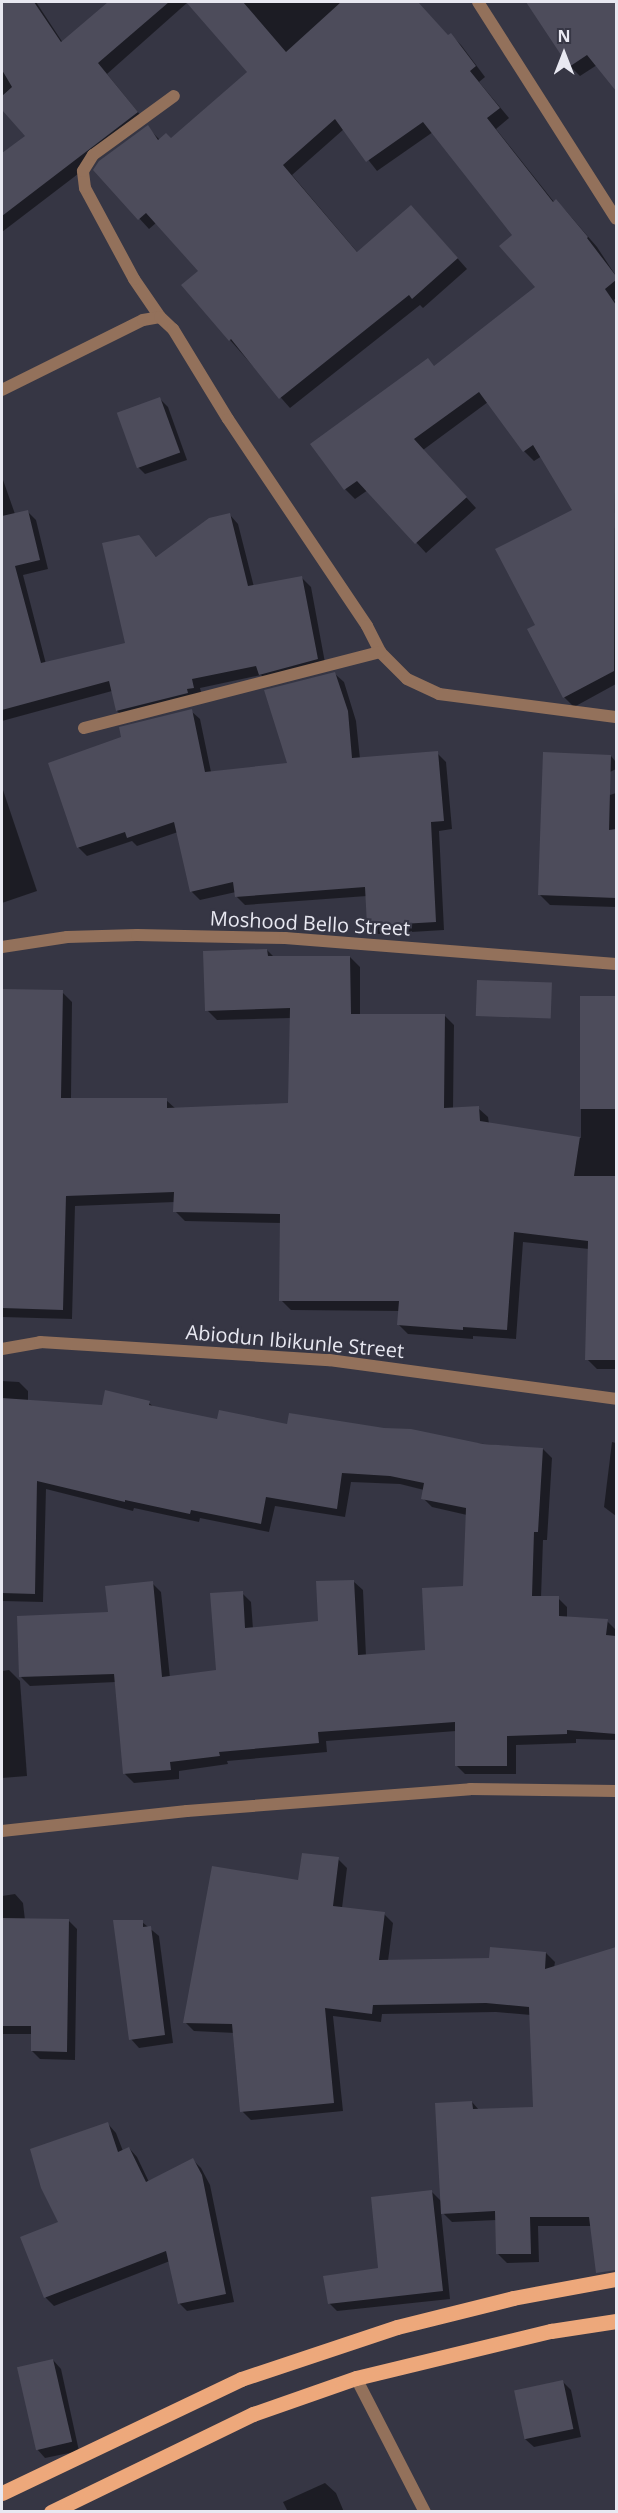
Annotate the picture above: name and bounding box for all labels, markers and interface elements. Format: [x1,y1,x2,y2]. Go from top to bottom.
north arrow [534,24,594,84]
text: N [557,25,571,47]
street label: Moshood Bello Street [209,906,411,940]
street label: Abiodun Ibikunle Street [185,1319,405,1363]

